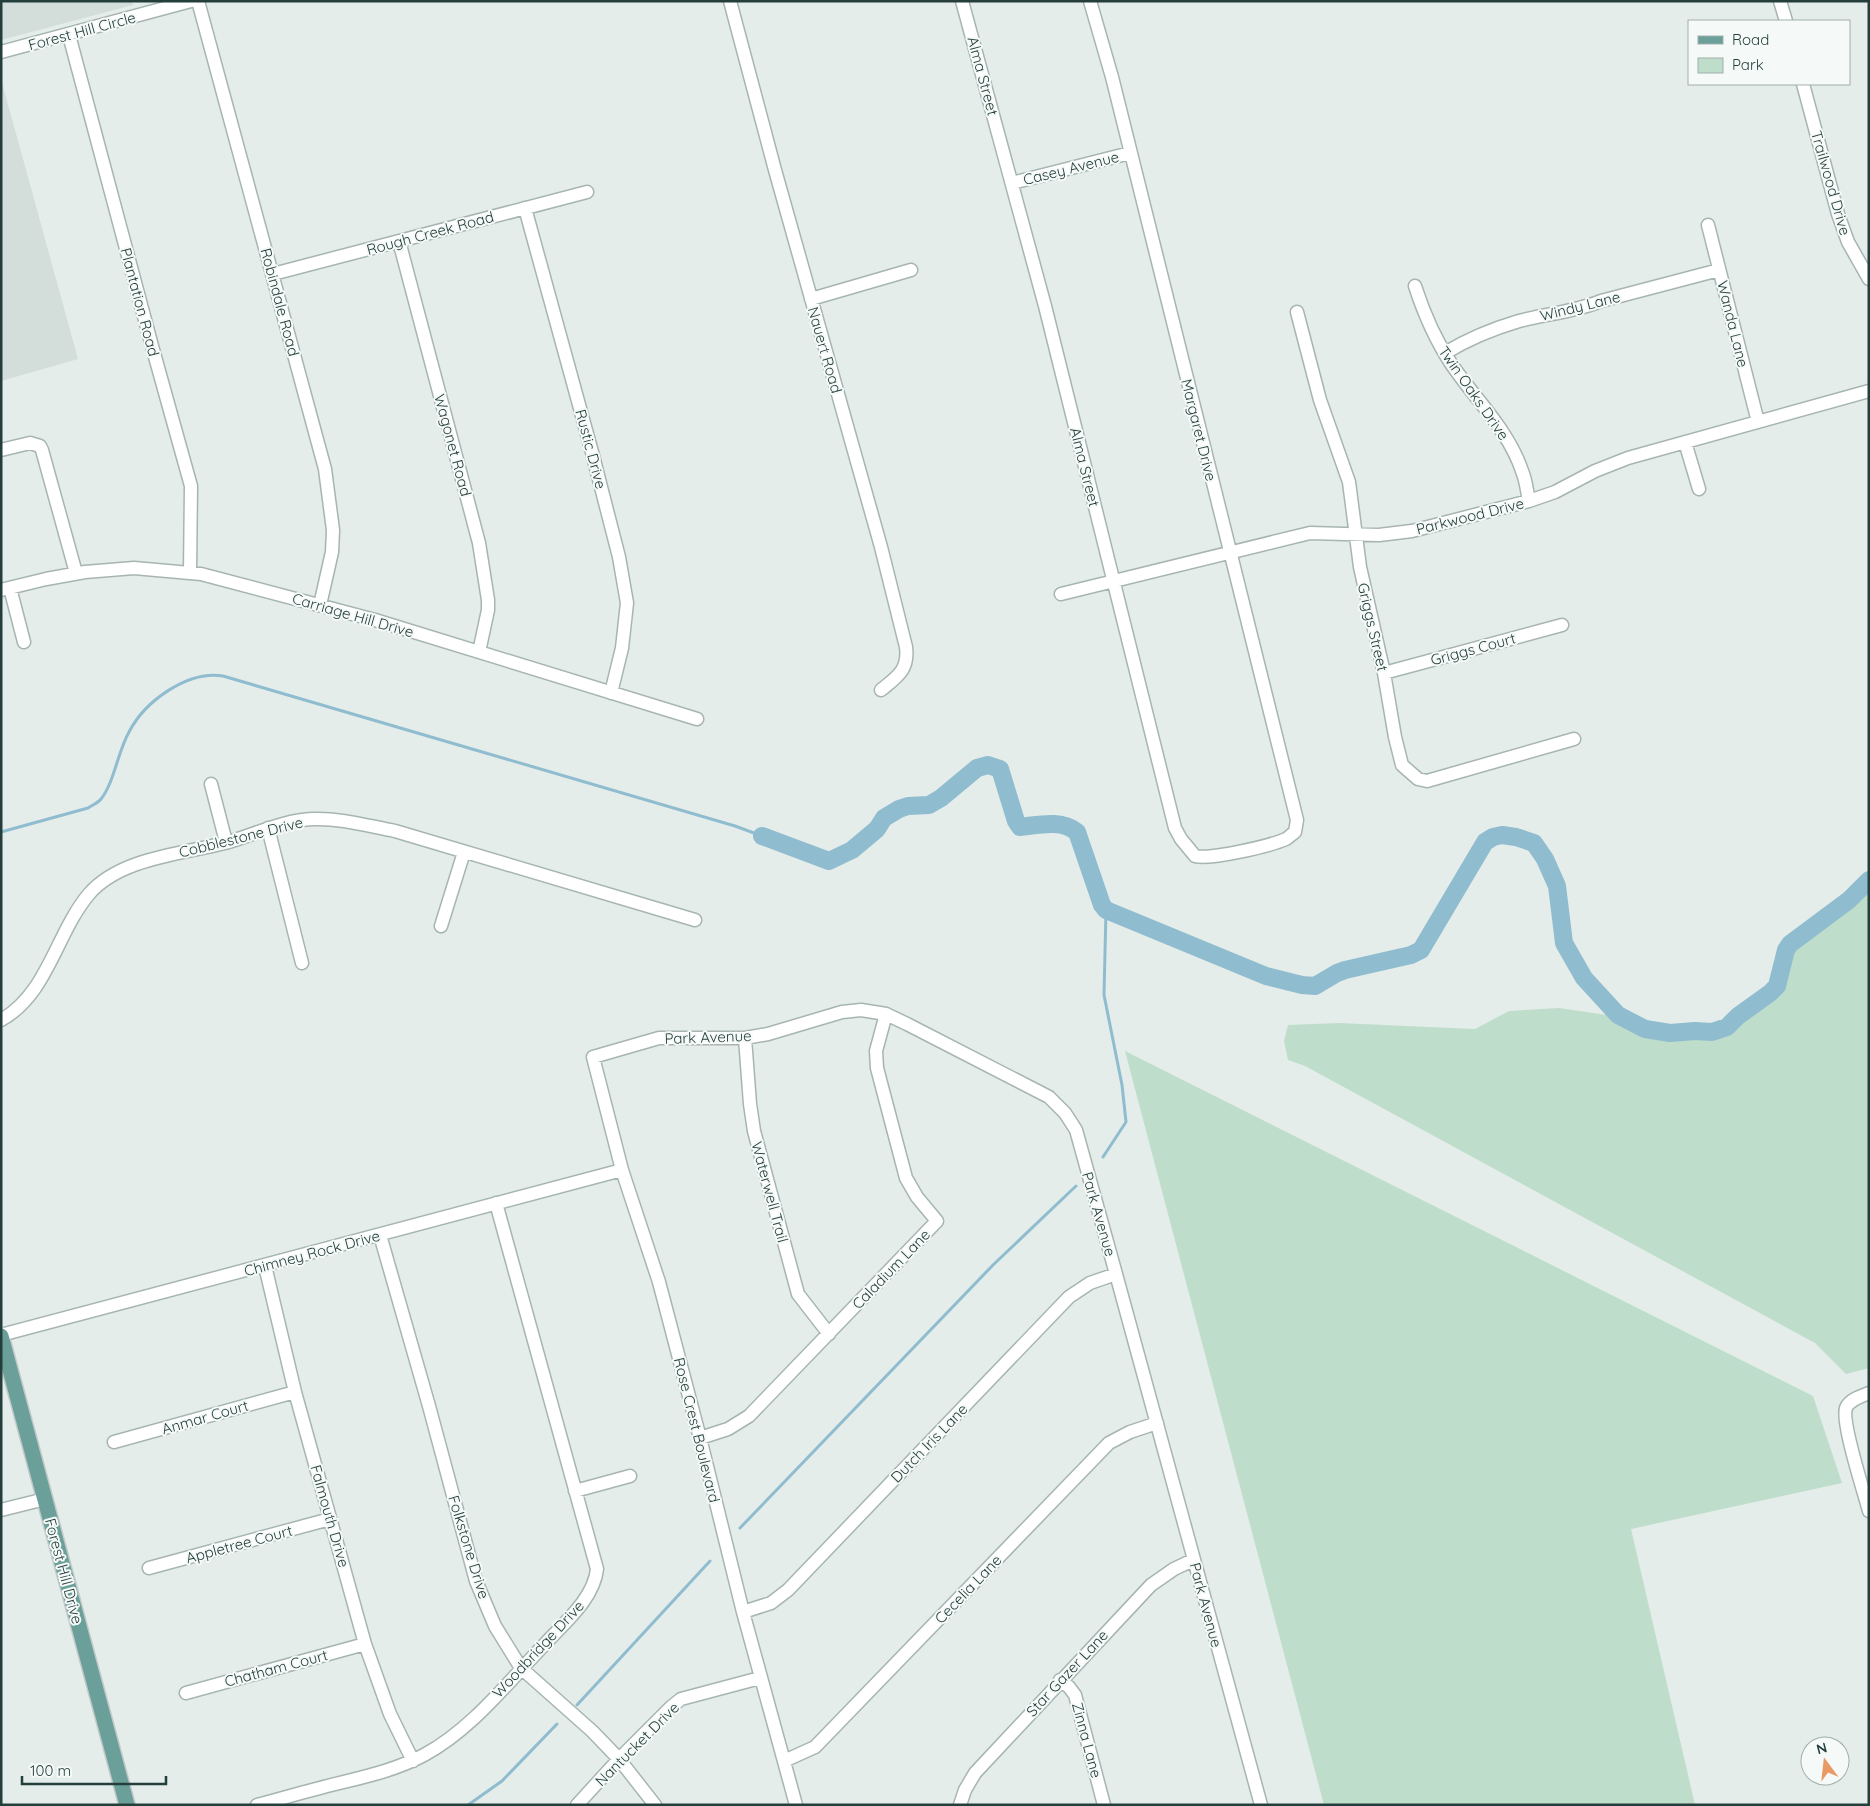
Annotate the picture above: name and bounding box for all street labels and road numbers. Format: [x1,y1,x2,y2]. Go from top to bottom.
street label: Forest Hill Circle [26,8,138,54]
street label: Alma Street [963,34,1003,118]
street label: Trailwood Drive [1807,128,1855,238]
street label: Casey Avenue [1021,147,1121,189]
street label: Rough Creek Road [364,207,496,259]
street label: Plantation Road [116,246,164,358]
street label: Robindale Road [256,246,304,358]
street label: Wanda Lane [1713,279,1753,369]
street label: Windy Lane [1538,287,1622,325]
street label: Nauert Road [804,305,846,395]
street label: Twin Oaks Drive [1435,342,1513,444]
street label: Margaret Drive [1177,377,1221,483]
street label: Wagonet Road [430,392,476,498]
street label: Rustic Drive [571,407,611,491]
street label: Alma Street [1066,425,1104,509]
street label: Parkwood Drive [1414,493,1526,539]
street label: Griggs Street [1354,581,1392,673]
street label: Carriage Hill Drive [290,589,416,641]
street label: Griggs Court [1428,629,1518,669]
street label: Cobblestone Drive [177,812,305,862]
street label: Park Avenue [664,1026,752,1048]
street label: Waterwell Trail [747,1139,793,1245]
street label: Park Avenue [1078,1169,1120,1259]
street label: Caladium Lane [848,1225,934,1313]
street label: Chimney Rock Drive [242,1226,382,1280]
street label: Rose Crest Boulevard [670,1355,724,1505]
street label: Anmar Court [159,1396,251,1438]
street label: Dutch Iris Lane [886,1399,972,1487]
street label: Falmouth Drive [306,1463,354,1569]
street label: Folkstone Drive [444,1493,494,1601]
street label: Forest Hill Drive [41,1516,87,1626]
street label: Appletree Court [184,1521,294,1567]
street label: Cecelia Lane [930,1551,1006,1627]
street label: Park Avenue [1186,1560,1226,1650]
street label: Woodbridge Drive [488,1596,588,1702]
street label: Star Gazer Lane [1022,1626,1112,1720]
street label: Chatham Court [222,1645,330,1691]
street label: Nantucket Drive [591,1698,683,1790]
street label: Zinna Lane [1068,1700,1106,1780]

